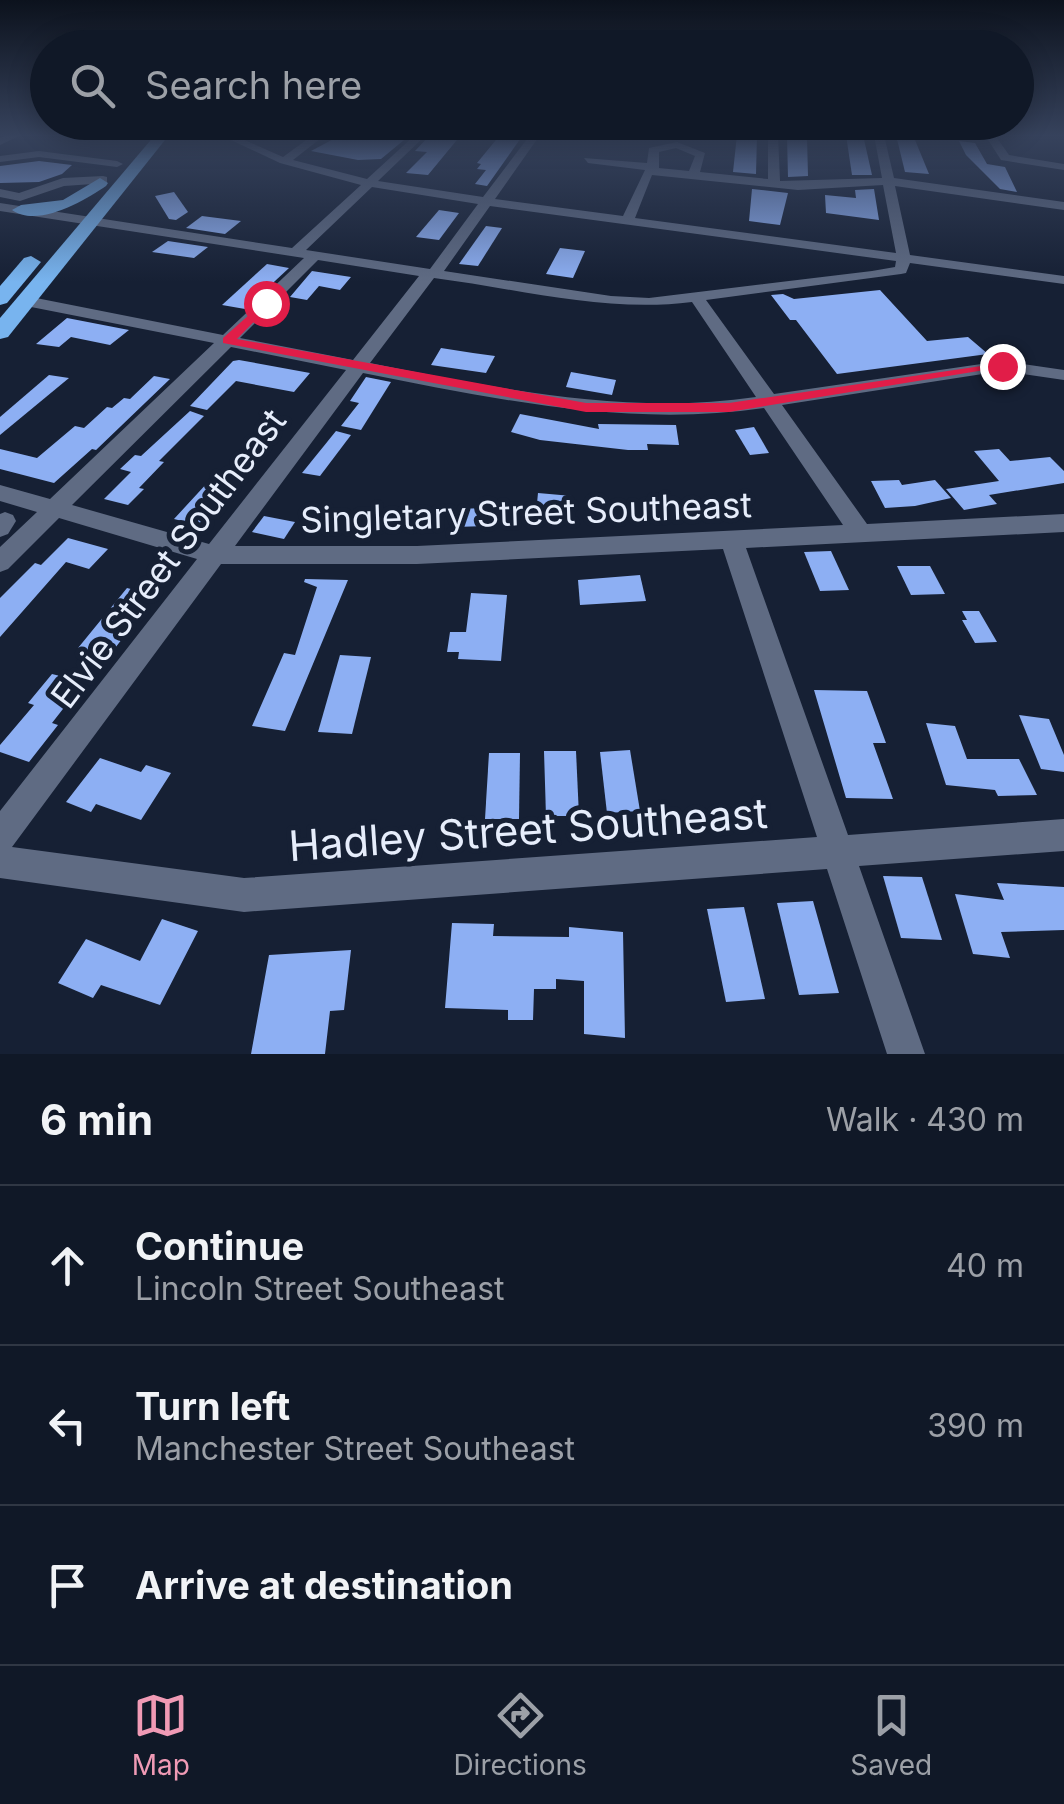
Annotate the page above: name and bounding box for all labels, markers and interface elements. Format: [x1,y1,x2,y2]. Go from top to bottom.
search box [30,30,1034,140]
icon: search [65,58,120,113]
text: Search here [145,62,362,108]
route start [244,281,290,327]
route end [980,344,1026,390]
street label: Elvie Street Southeast [42,400,294,716]
street label: Singletary Street Southeast [300,483,752,541]
street label: Hadley Street Southeast [287,787,769,871]
text: 6 min [40,1094,153,1145]
text: Walk · 430 m [826,1100,1024,1139]
text: Continue [135,1223,304,1269]
icon: ahead [40,1238,95,1293]
text: 40 m [946,1246,1024,1285]
text: Lincoln Street Southeast [135,1269,505,1308]
text: Turn left [135,1383,290,1429]
icon: left [40,1398,95,1453]
text: 390 m [927,1406,1024,1445]
text: Manchester Street Southeast [135,1429,575,1468]
icon: arrive [40,1558,95,1613]
text: Arrive at destination [135,1562,513,1608]
tab: Map [132,1688,190,1782]
tab: Directions [453,1688,587,1782]
tab: Saved [850,1688,932,1782]

